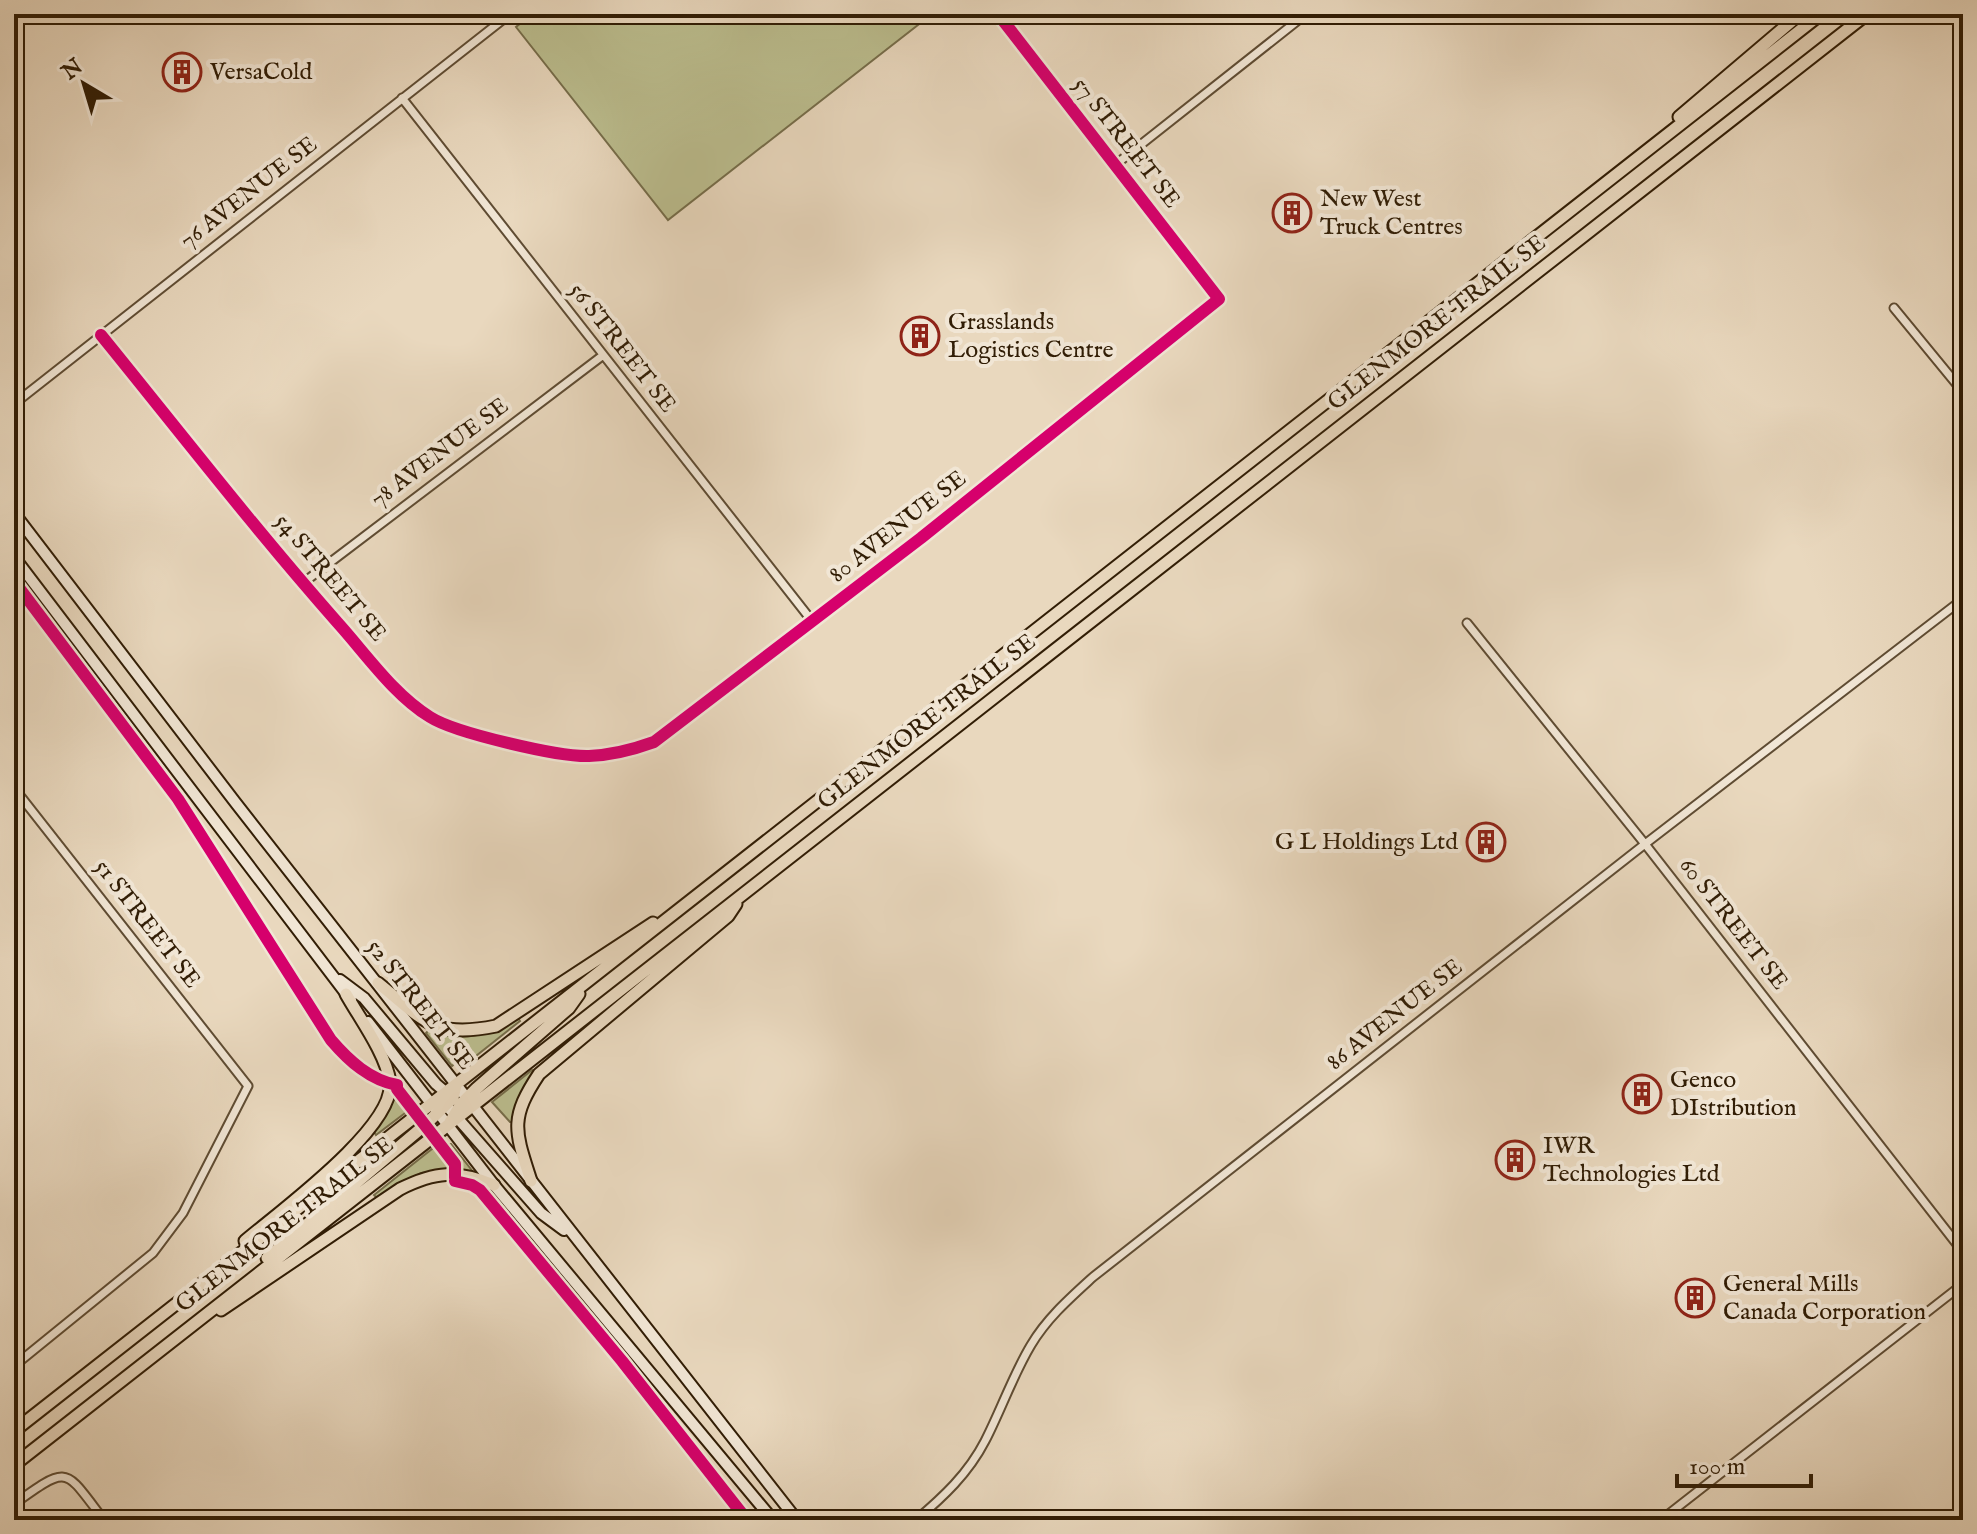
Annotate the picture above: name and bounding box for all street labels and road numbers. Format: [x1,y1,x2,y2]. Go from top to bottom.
street label: 57 STREET SE [1065,71,1187,215]
street label: 76 AVENUE SE [174,130,324,256]
street label: GLENMORE TRAIL SE [1322,228,1552,418]
street label: 56 STREET SE [562,277,682,419]
street label: 78 AVENUE SE [365,391,515,515]
street label: 80 AVENUE SE [823,464,973,590]
street label: 54 STREET SE [267,507,393,649]
street label: GLENMORE TRAIL SE [812,627,1042,817]
street label: 60 STREET SE [1672,851,1794,997]
street label: 51 STREET SE [87,853,207,995]
street label: 52 STREET SE [359,933,481,1077]
street label: 86 AVENUE SE [1321,952,1469,1078]
street label: GLENMORE TRAIL SE [170,1130,400,1320]

